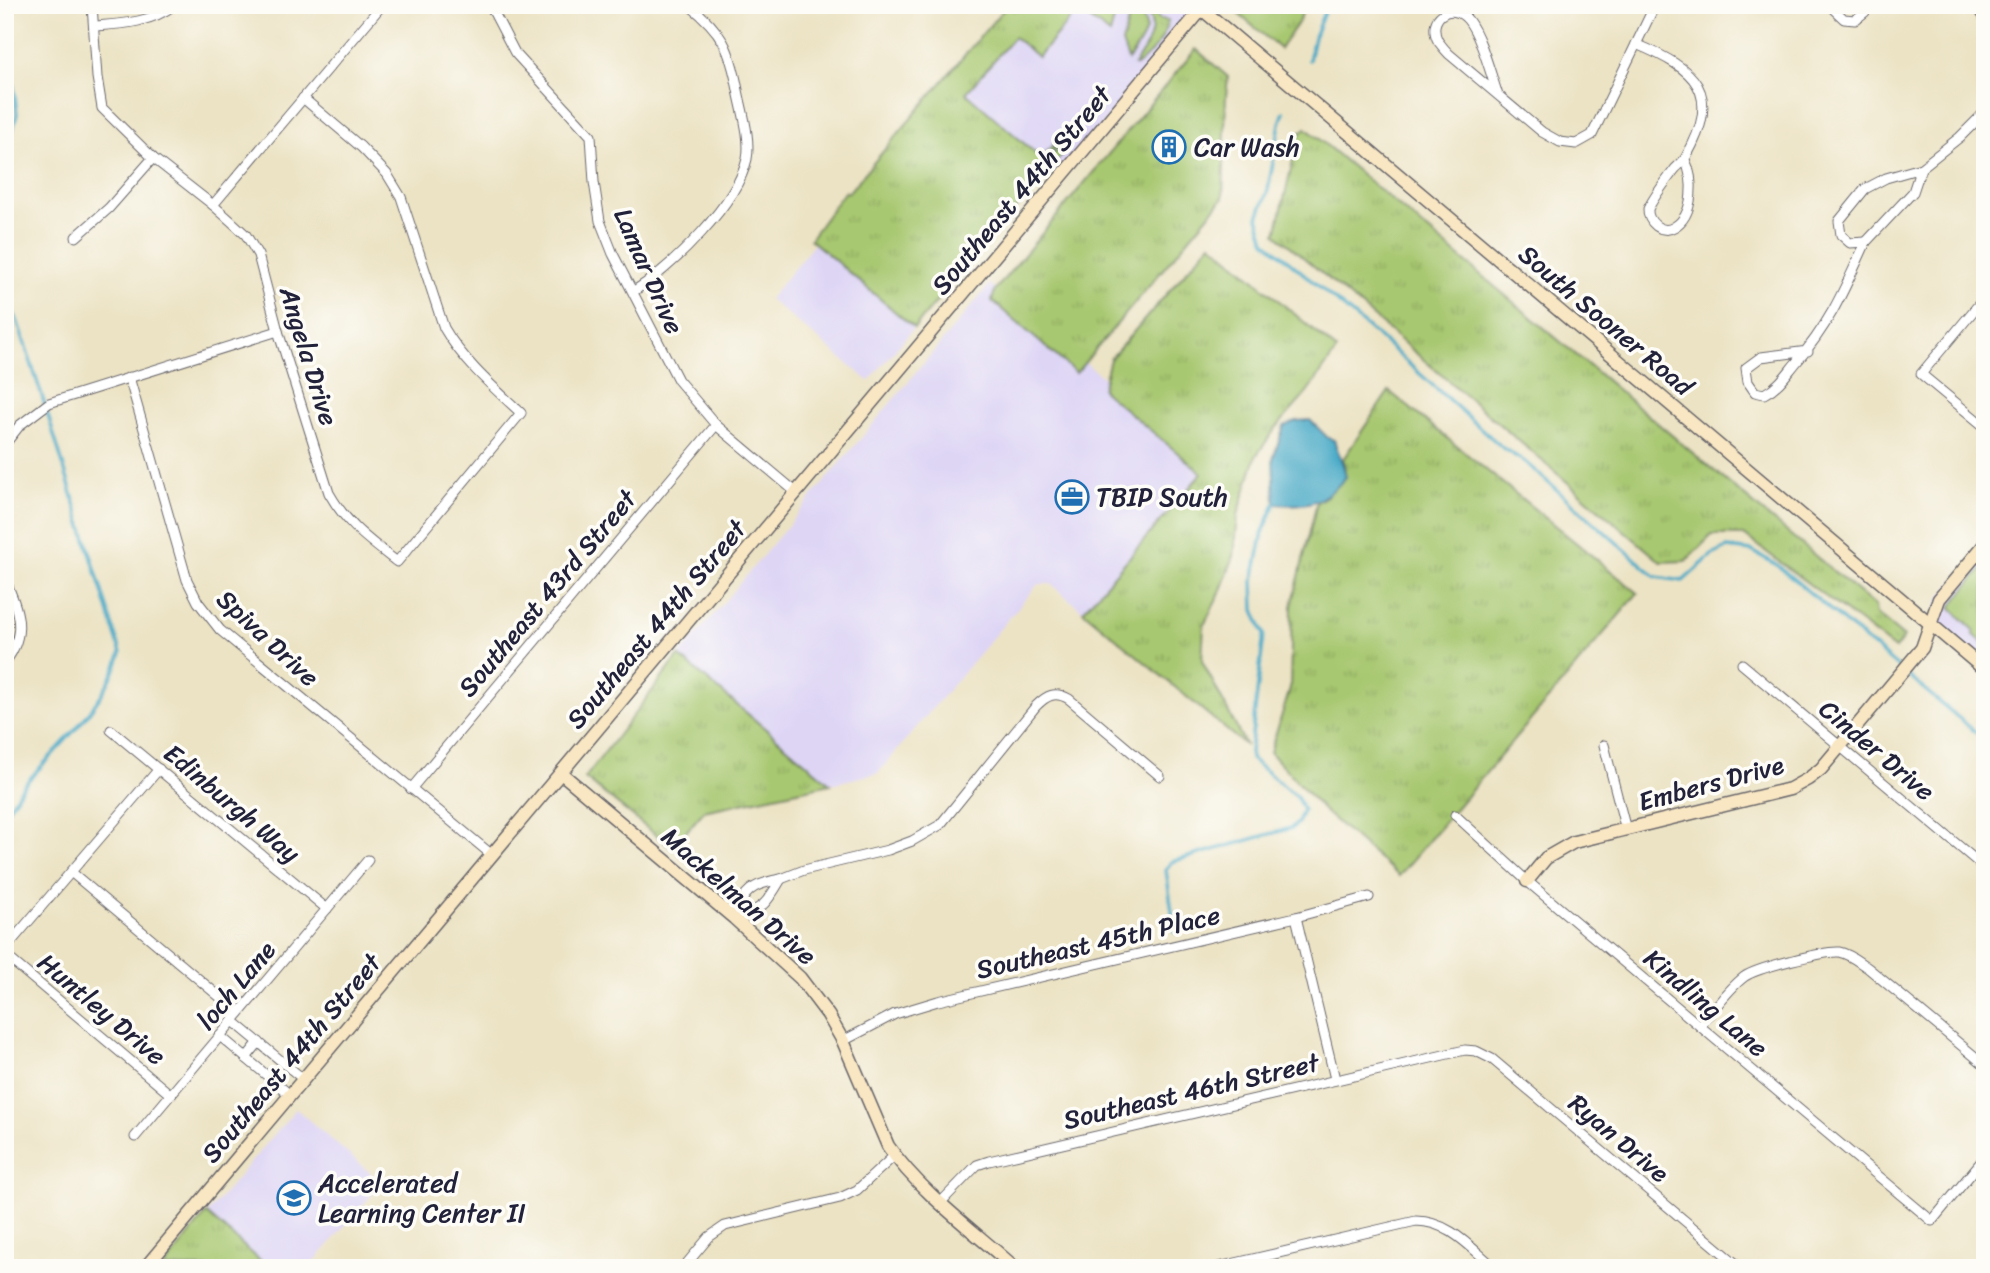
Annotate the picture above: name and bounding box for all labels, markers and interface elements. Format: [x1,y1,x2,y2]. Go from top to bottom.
street label: Southeast 44th Street [919,73,1124,305]
place label: Car Wash [1194,124,1300,170]
building icon: Car Wash [1150,128,1188,166]
street label: Lamar Drive [601,200,697,342]
street label: South Sooner Road [1508,232,1706,409]
street label: Angela Drive [266,280,352,431]
place label: TBIP South [1096,474,1228,520]
street label: Southeast 43rd Street [446,477,649,707]
office icon: TBIP South [1053,478,1091,516]
street label: Southeast 44th Street [554,507,759,739]
street label: Spiva Drive [206,578,330,698]
street label: Cinder Drive [1808,687,1946,813]
street label: Edinburgh Way [153,731,311,875]
street label: Embers Drive [1633,741,1789,825]
street label: Mackelman Drive [651,815,827,977]
street label: Southeast 45th Place [971,892,1225,992]
street label: loch Lane [184,929,288,1040]
street label: Kindling Lane [1633,937,1779,1069]
street label: Huntley Drive [27,941,177,1077]
street label: Southeast 44th Street [189,941,394,1173]
street label: Southeast 46th Street [1059,1039,1325,1143]
street label: Ryan Drive [1558,1081,1681,1195]
place label: Accelerated Learning Center II [317,1160,525,1236]
school or university icon: Accelerated Learning Center II [275,1179,313,1217]

